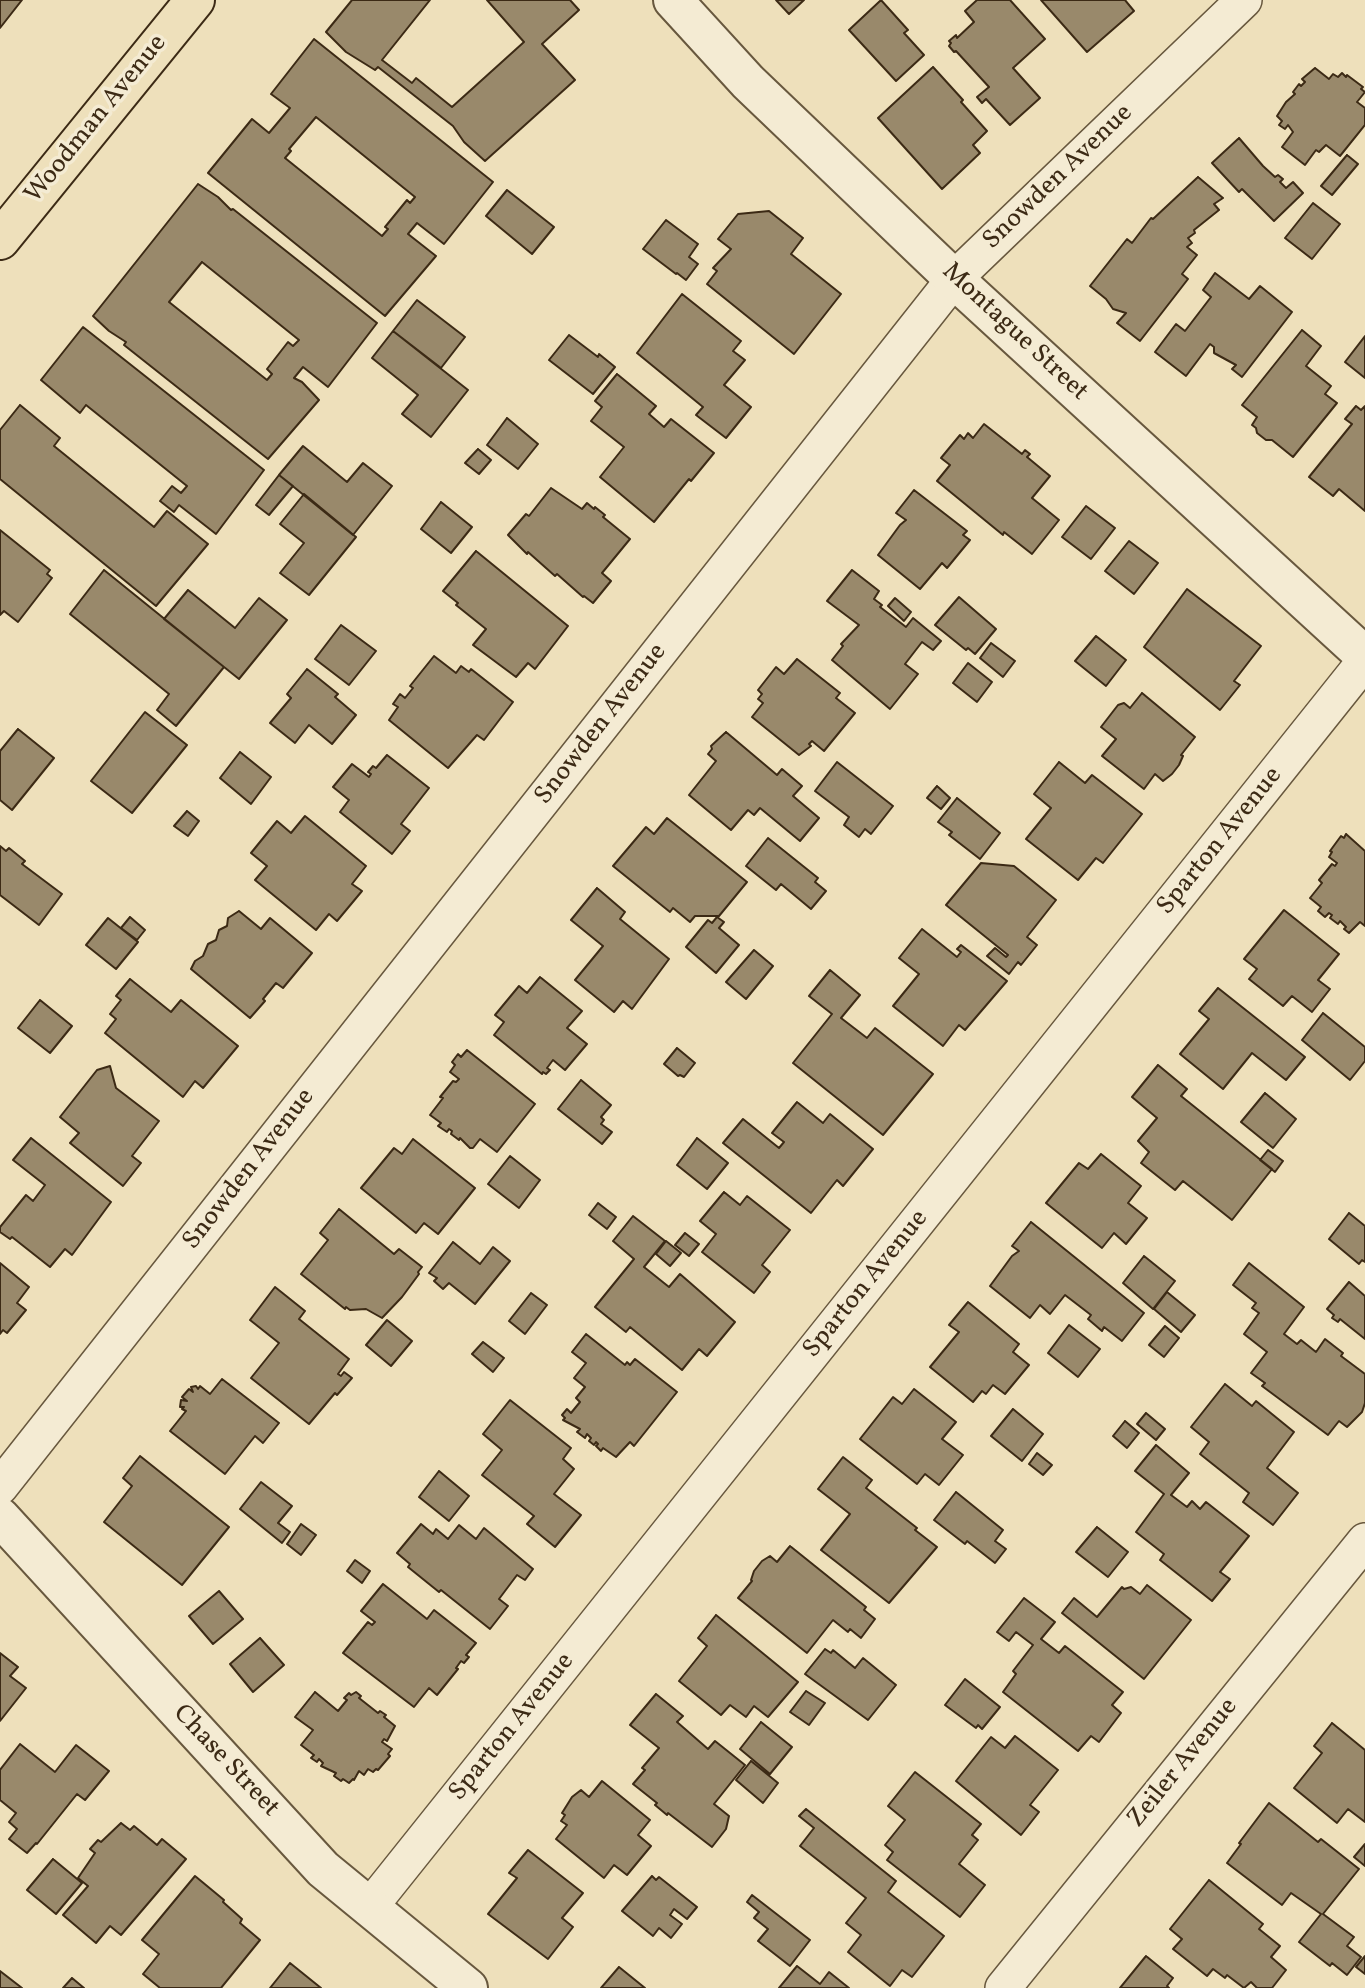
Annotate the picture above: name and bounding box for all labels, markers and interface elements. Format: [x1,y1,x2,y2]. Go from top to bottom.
street label: Woodman Avenue [19,29,175,211]
street label: Snowden Avenue [978,99,1140,257]
street label: Montague Street [934,257,1094,409]
street label: Snowden Avenue [529,638,675,812]
street label: Sparton Avenue [1152,762,1290,922]
street label: Snowden Avenue [177,1083,323,1257]
street label: Sparton Avenue [798,1205,936,1365]
street label: Sparton Avenue [444,1648,582,1808]
street label: Zeiler Avenue [1122,1693,1246,1835]
street label: Chase Street [165,1699,285,1825]

